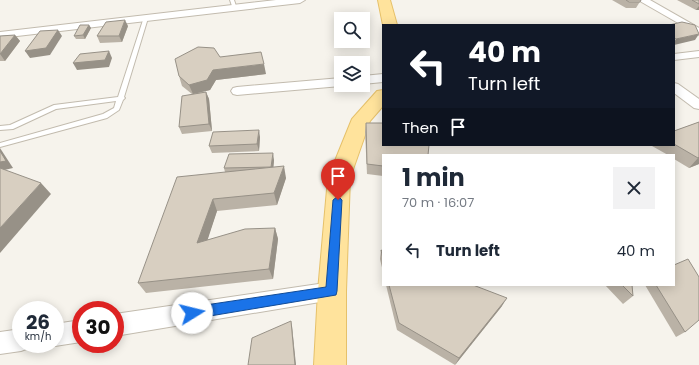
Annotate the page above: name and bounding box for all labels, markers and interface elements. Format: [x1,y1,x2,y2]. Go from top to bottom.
map controls [334,12,370,92]
button: search [334,12,370,48]
text: 40 m [468,33,541,72]
icon: left [402,40,454,92]
button: layers [334,56,370,92]
text: Turn left [468,71,540,96]
icon: arrive [447,116,469,138]
text: Then [402,117,439,138]
pin [321,159,355,200]
text: 1 min [402,161,465,194]
icon: arrive [327,165,349,187]
button: close [613,167,655,209]
text: 70 m · 16:07 [402,193,474,212]
icon: left [402,239,424,261]
text: Turn left [436,240,500,261]
text: 40 m [617,240,655,261]
position arrow [171,292,213,334]
speed limit sign: 30 [72,301,124,353]
text: 26 [26,308,50,336]
text: km/h [25,329,51,344]

